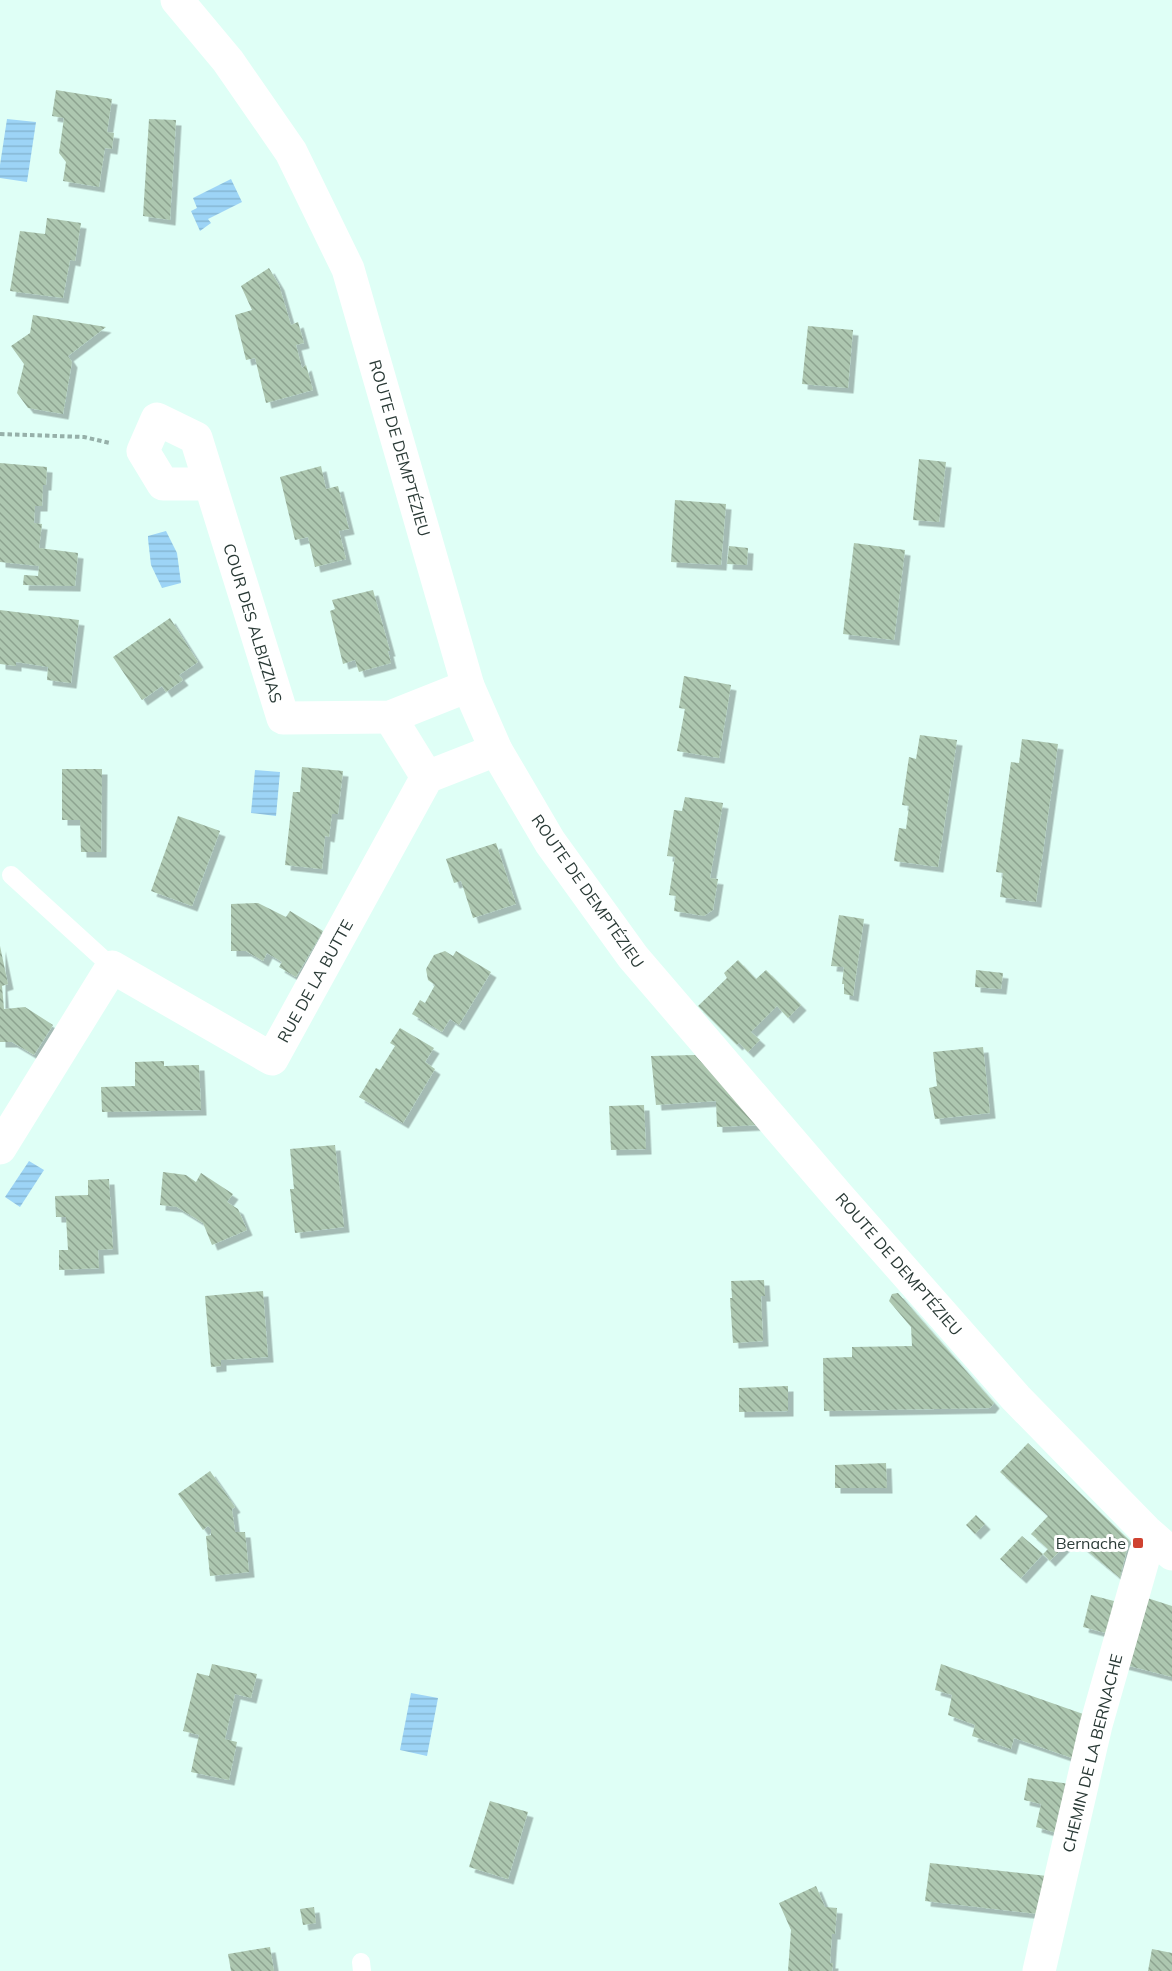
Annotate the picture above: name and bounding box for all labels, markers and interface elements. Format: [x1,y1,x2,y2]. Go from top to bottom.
street label: ROUTE DE DEMPTÉZIEU [365,357,435,539]
street label: COUR DES ALBIZZIAS [219,541,287,705]
street label: ROUTE DE DEMPTÉZIEU [527,810,649,972]
street label: RUE DE LA BUTTE [273,916,357,1046]
street label: ROUTE DE DEMPTÉZIEU [831,1188,967,1340]
place label: Bernache [1056,1533,1126,1553]
marker: Bernache [1131,1536,1145,1550]
street label: CHEMIN DE LA BERNACHE [1058,1652,1126,1854]

